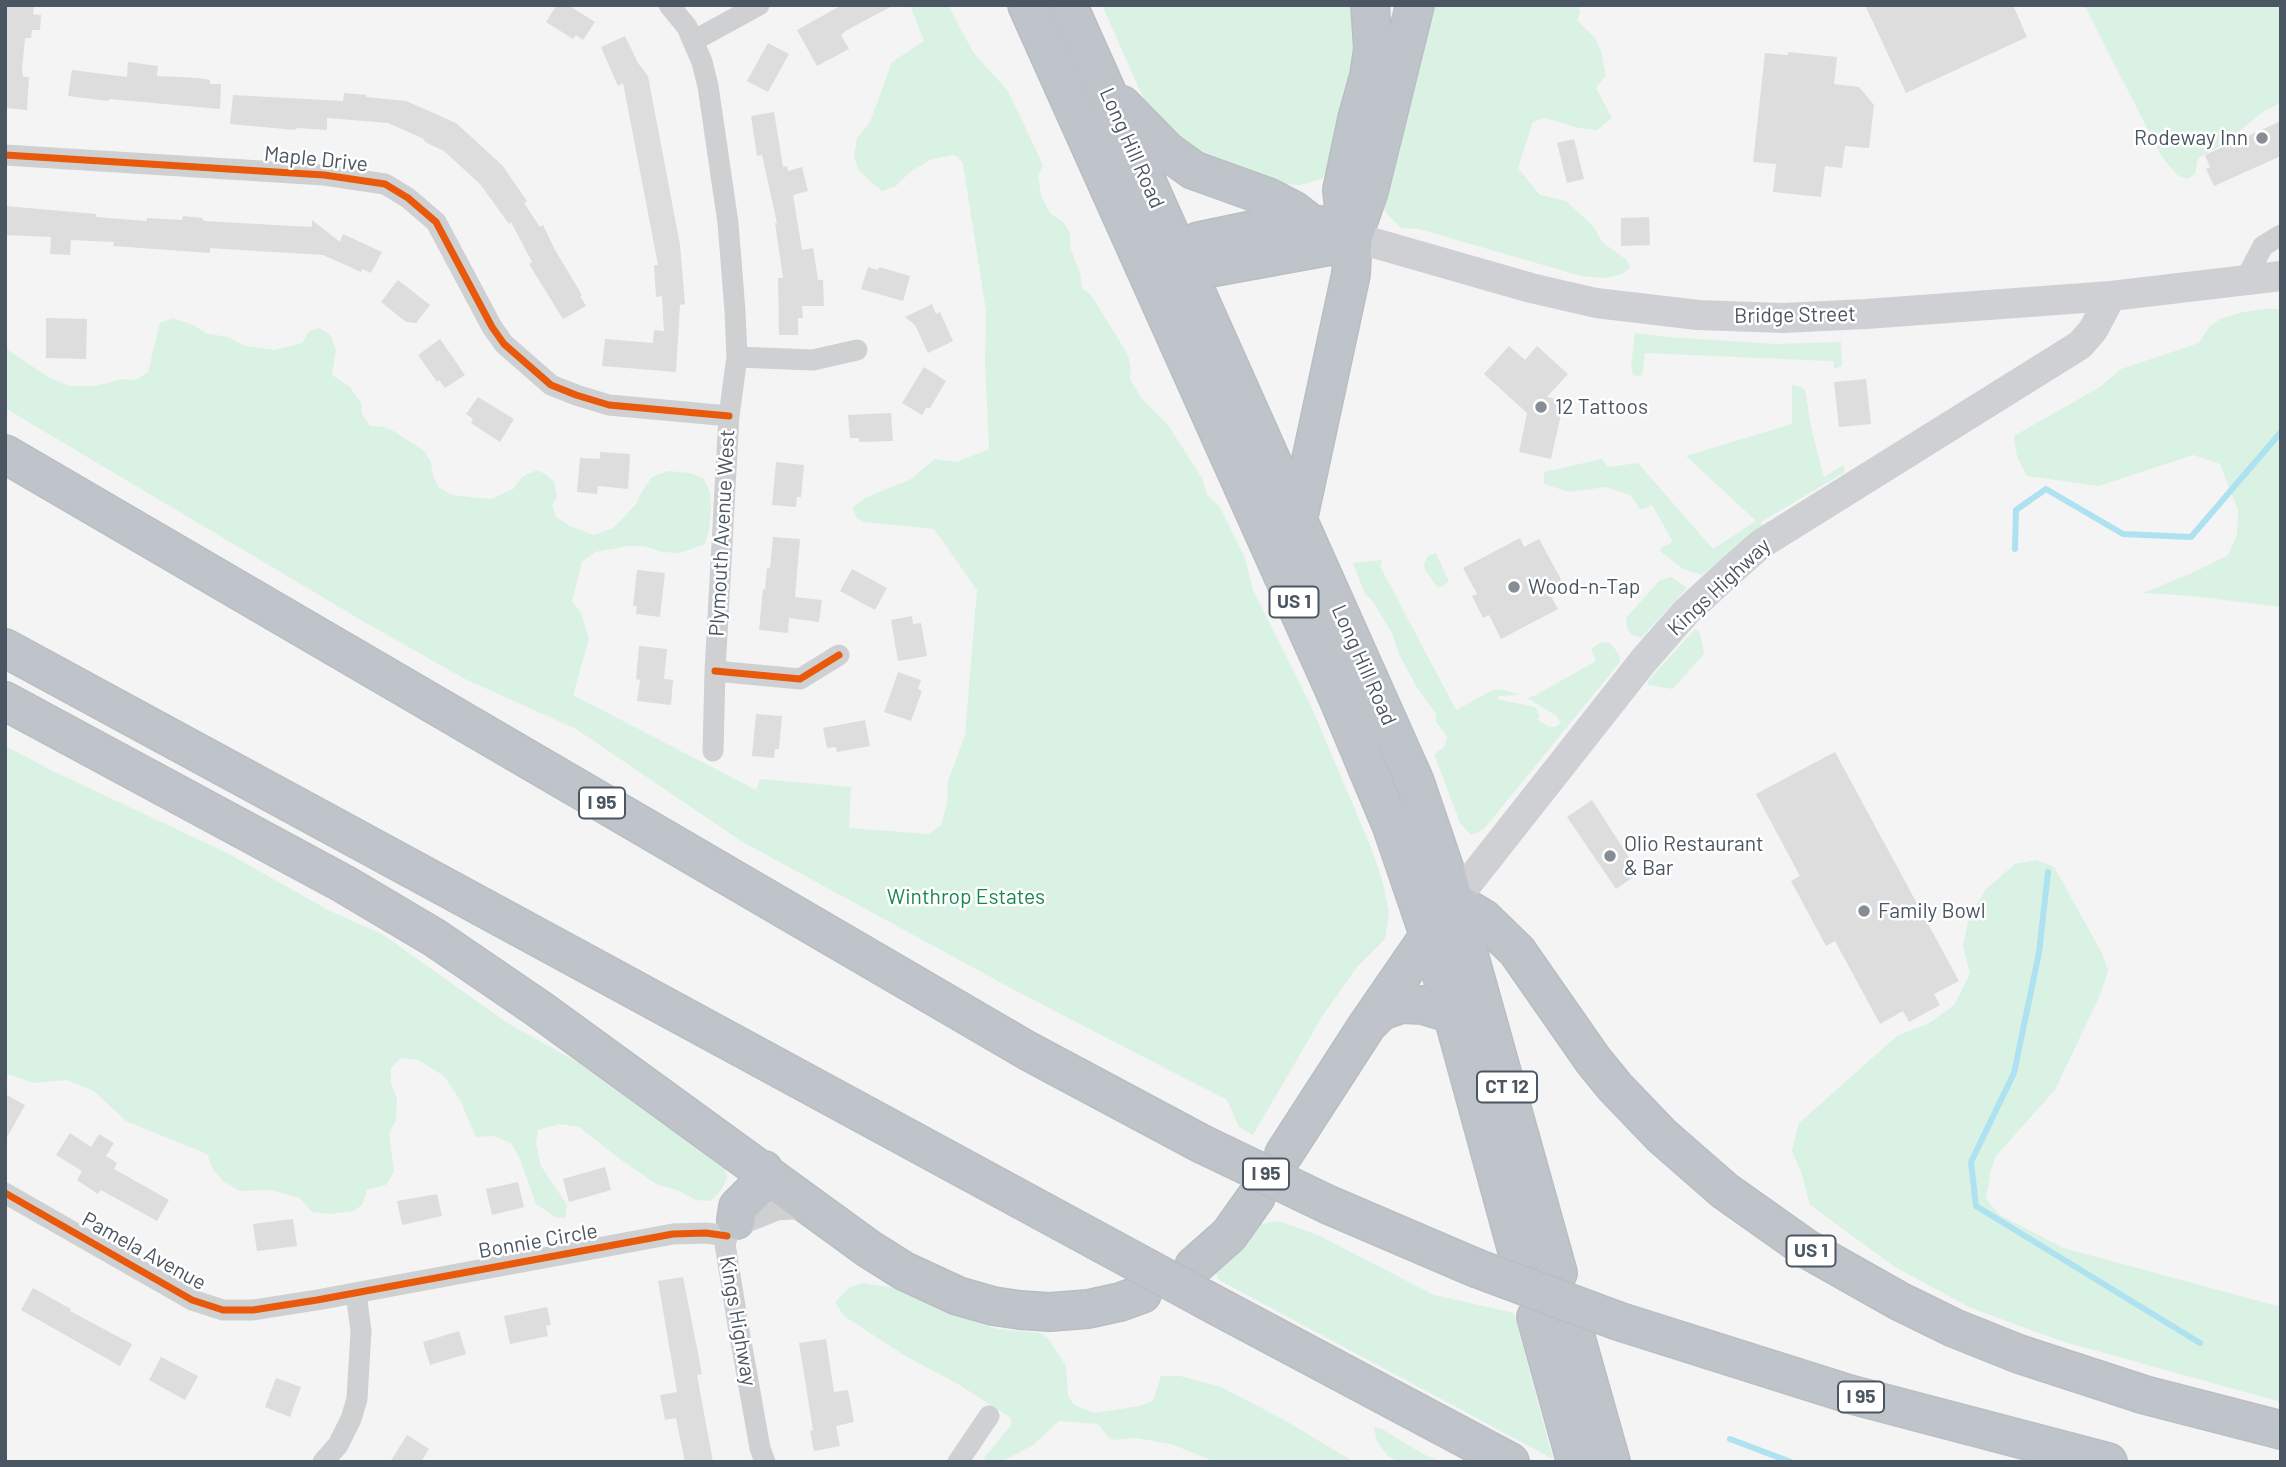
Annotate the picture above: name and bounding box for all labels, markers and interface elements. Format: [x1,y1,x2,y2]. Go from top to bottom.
street label: Long Hill Road [1094,84,1170,212]
place label: Rodeway Inn [2134,125,2248,151]
marker: Rodeway Inn [2254,130,2270,146]
street label: Maple Drive [263,141,369,177]
street label: Bridge Street [1734,301,1856,329]
place label: 12 Tattoos [1555,394,1648,420]
marker: 12 Tattoos [1533,399,1549,415]
street label: Plymouth Avenue West [704,429,740,637]
street label: Kings Highway [1662,533,1776,641]
place label: Wood-n-Tap [1528,574,1640,600]
marker: Wood-n-Tap [1506,579,1522,595]
road number: US 1 [1270,586,1318,618]
street label: Long Hill Road [1326,601,1402,729]
road number: I 95 [579,788,625,818]
place label: Olio Restaurant & Bar [1624,831,1764,881]
marker: Olio Restaurant & Bar [1602,848,1618,864]
park label: Winthrop Estates [887,884,1045,910]
place label: Family Bowl [1878,898,1986,924]
marker: Family Bowl [1856,903,1872,919]
road number: CT 12 [1477,1072,1537,1102]
road number: I 95 [1243,1158,1289,1190]
street label: Pamela Avenue [78,1207,210,1295]
street label: Bonnie Circle [476,1218,600,1264]
road number: US 1 [1786,1236,1836,1266]
street label: Kings Highway [714,1254,762,1388]
road number: I 95 [1838,1382,1884,1413]

